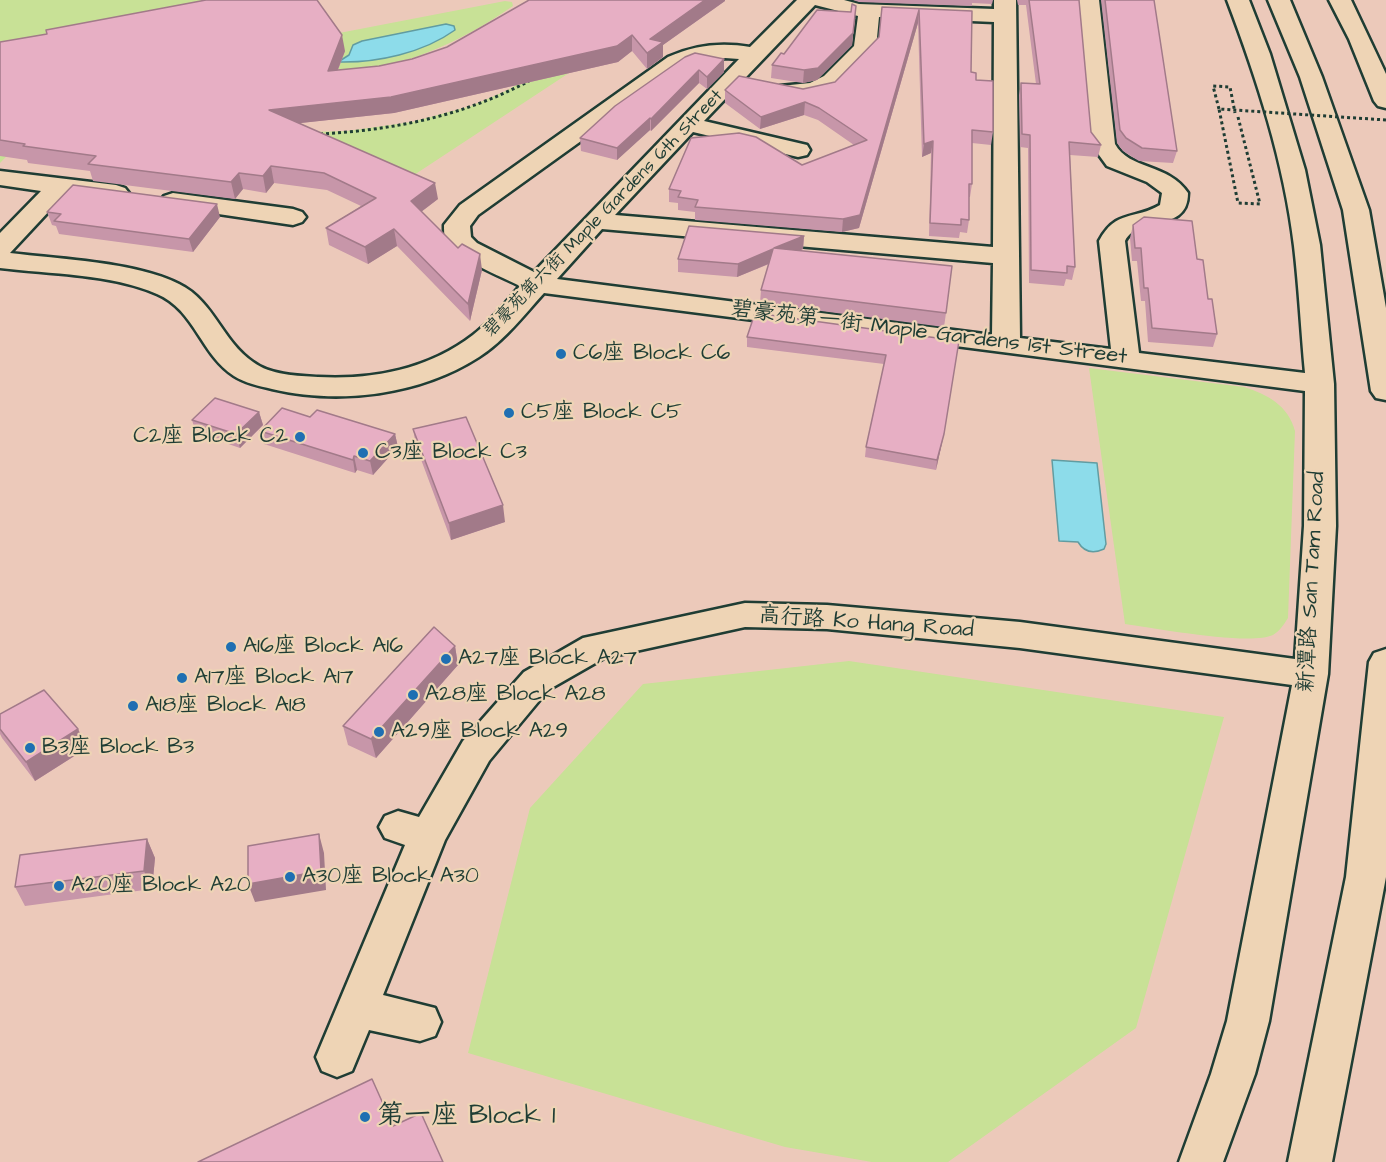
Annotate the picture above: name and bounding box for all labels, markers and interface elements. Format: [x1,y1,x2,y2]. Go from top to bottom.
street label: 碧豪苑第六街 Maple Gardens 6th Street [480,86,728,342]
street label: 碧豪苑第一街 Maple Gardens 1st Street [730,297,1128,371]
place label: C6座 Block C6 [573,341,730,367]
marker: C6座 Block C6 [554,347,568,361]
place label: C5座 Block C5 [521,400,682,426]
marker: C5座 Block C5 [502,406,516,420]
place label: C2座 Block C2 [133,424,288,450]
marker: C2座 Block C2 [293,430,307,444]
place label: C3座 Block C3 [375,440,527,466]
marker: C3座 Block C3 [356,446,370,460]
street label: 新潭路 San Tam Road [1294,471,1332,693]
street label: 高行路 Ko Hang Road [758,603,974,645]
place label: A16座 Block A16 [243,634,403,660]
marker: A16座 Block A16 [224,640,238,654]
place label: A27座 Block A27 [458,646,637,672]
marker: A27座 Block A27 [439,652,453,666]
place label: A17座 Block A17 [194,665,353,691]
marker: A17座 Block A17 [175,671,189,685]
place label: A28座 Block A28 [425,682,605,708]
marker: A28座 Block A28 [406,688,420,702]
place label: A18座 Block A18 [145,693,306,719]
marker: A18座 Block A18 [126,699,140,713]
place label: A29座 Block A29 [391,719,568,745]
marker: A29座 Block A29 [372,725,386,739]
place label: B3座 Block B3 [42,735,194,761]
marker: B3座 Block B3 [23,741,37,755]
place label: A30座 Block A30 [302,864,479,890]
marker: A30座 Block A30 [283,870,297,884]
place label: A20座 Block A20 [71,873,251,899]
marker: A20座 Block A20 [52,879,66,893]
place label: 第一座 Block 1 [377,1101,555,1133]
marker: 第一座 Block 1 [358,1110,372,1124]

